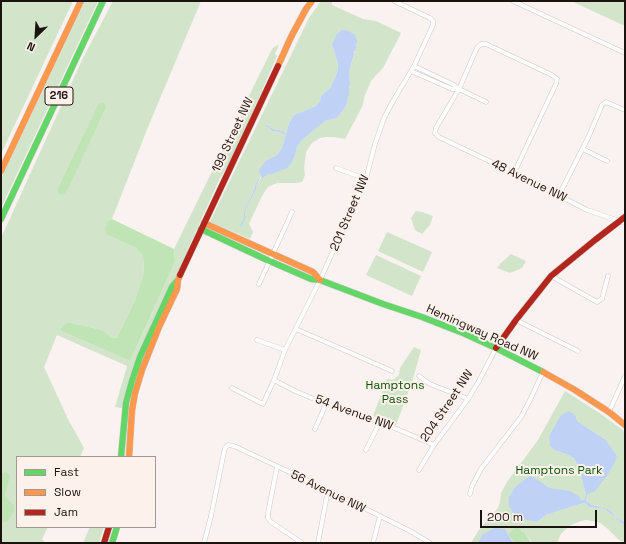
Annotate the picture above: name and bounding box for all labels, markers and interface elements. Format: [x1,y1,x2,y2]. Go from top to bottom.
north arrow [16,16,56,56]
text: N [25,39,37,55]
road number: 216 [45,87,73,105]
street label: 199 Street NW [209,95,257,175]
street label: 48 Avenue NW [489,157,569,205]
street label: 201 Street NW [327,173,373,253]
street label: Hemingway Road NW [424,302,540,364]
street label: 204 Street NW [418,367,476,445]
park label: Hamptons Pass [366,379,424,407]
street label: 54 Avenue NW [313,392,395,434]
legend [16,456,156,528]
text: Fast [54,464,79,480]
park label: Hamptons Park [515,464,603,478]
street label: 56 Avenue NW [288,468,368,516]
text: Slow [54,484,81,500]
scale bar [482,502,599,528]
text: Jam [54,504,78,520]
text: 200 m [487,509,523,525]

